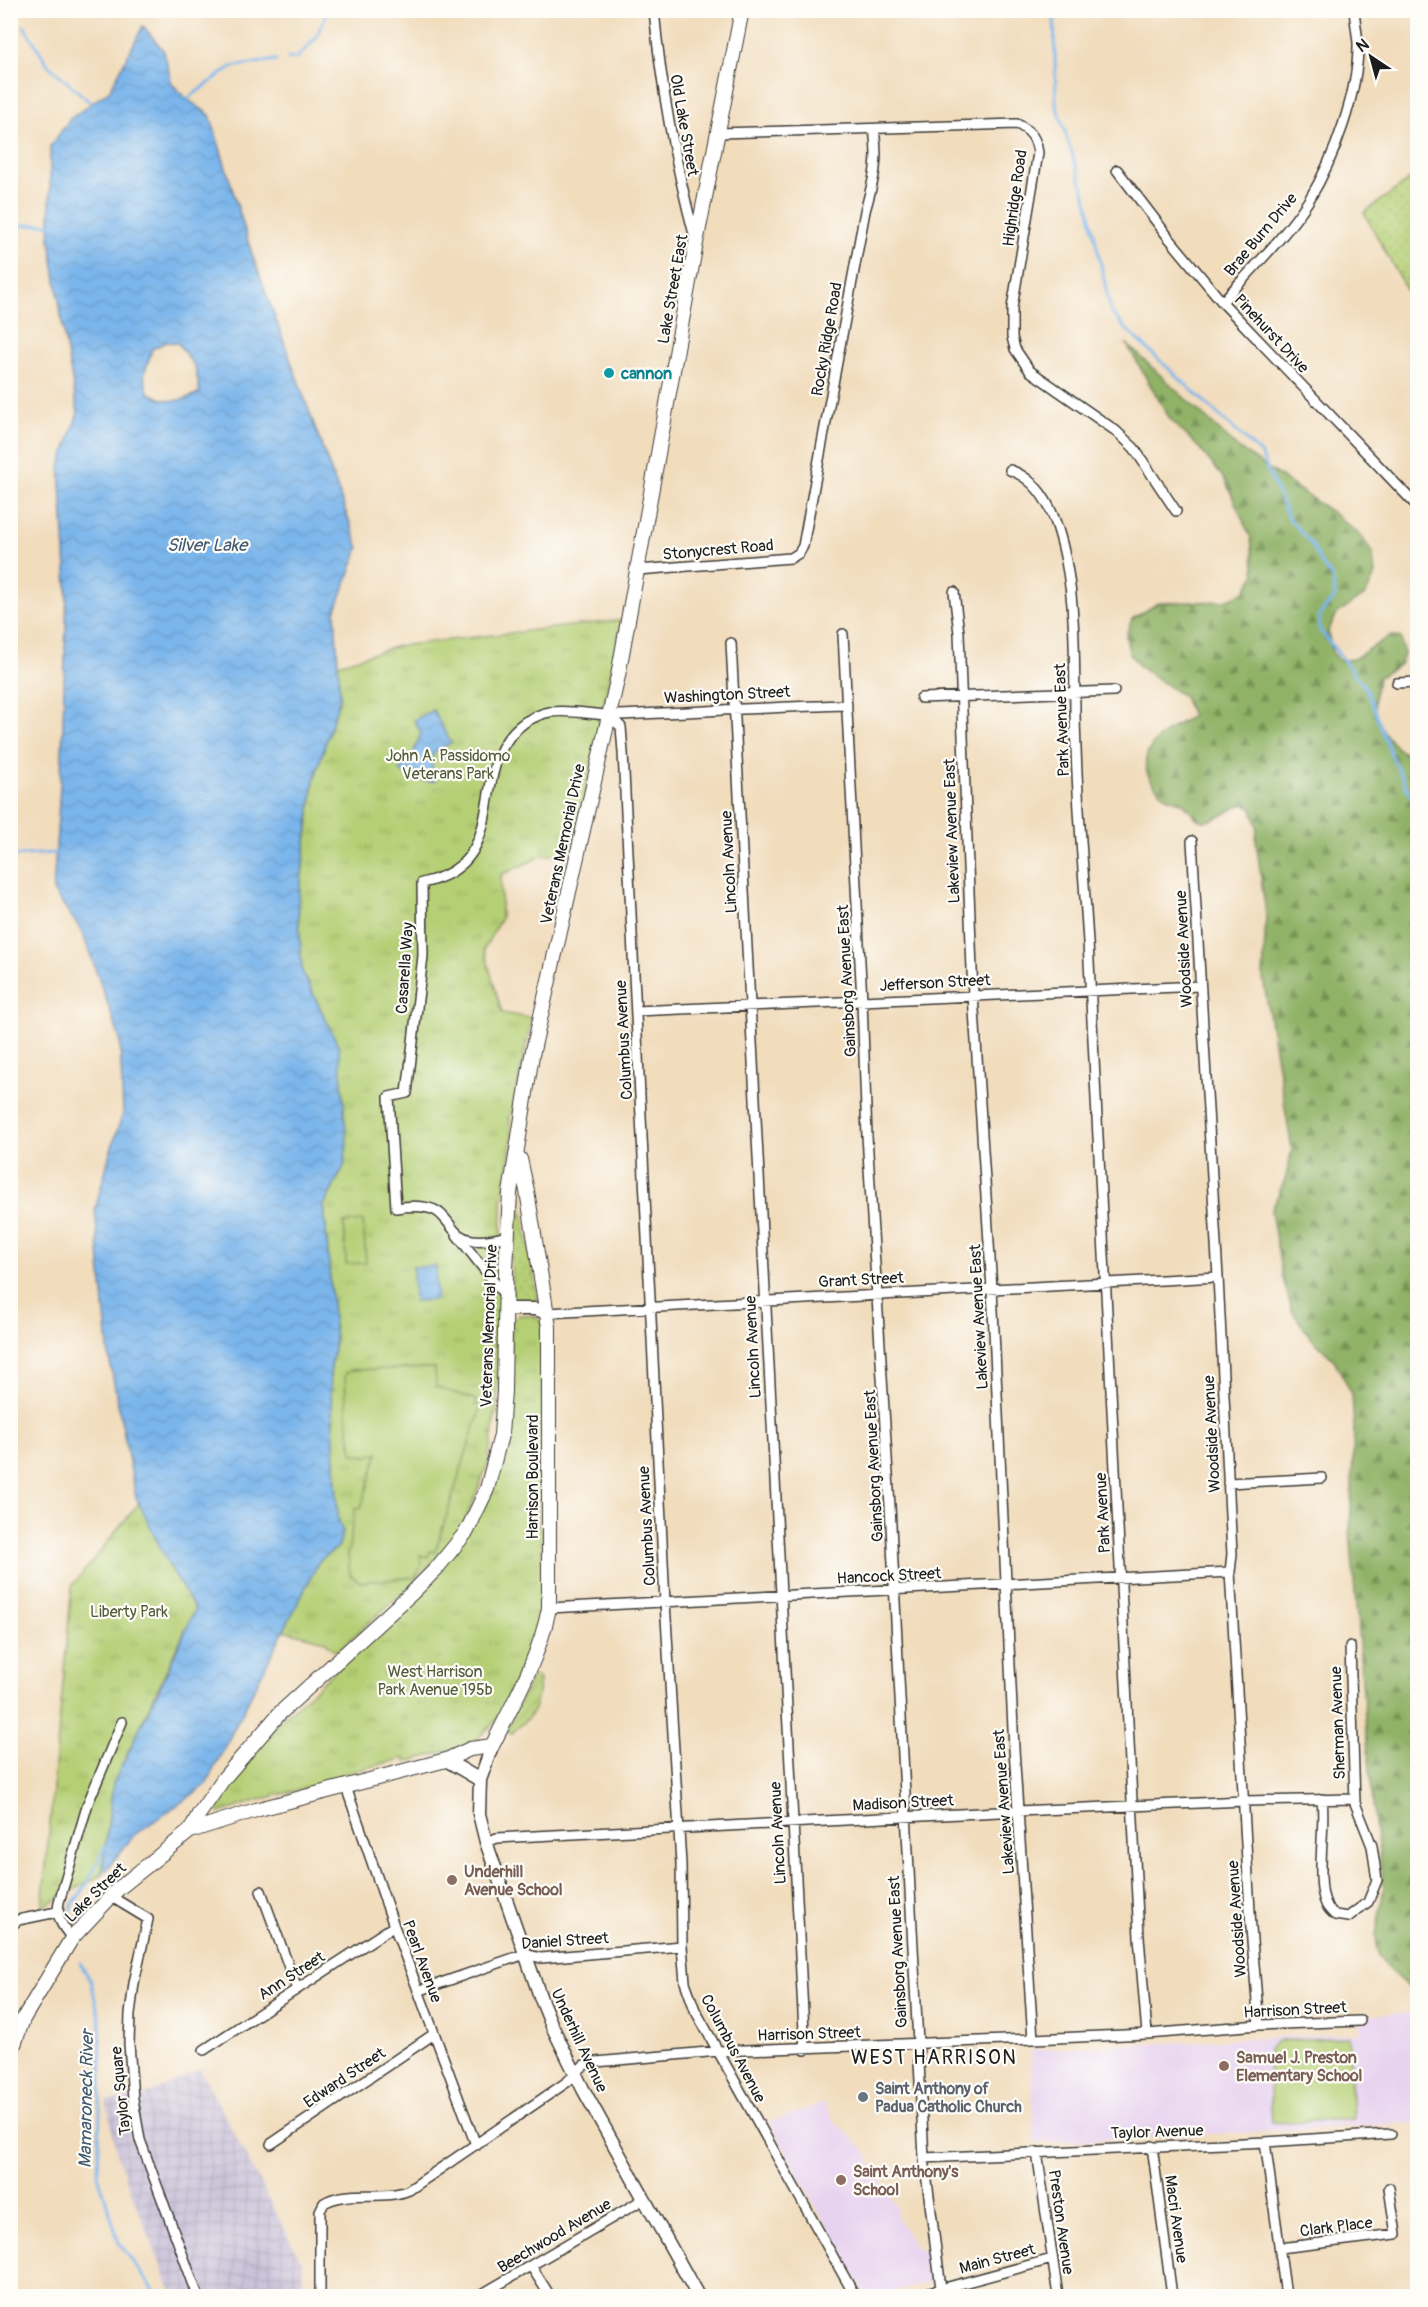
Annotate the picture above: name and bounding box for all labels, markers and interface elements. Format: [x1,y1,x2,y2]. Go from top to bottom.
north arrow [1341,27,1401,87]
text: N [1353,34,1373,57]
street label: Old Lake Street [665,73,703,178]
street label: Highridge Road [998,148,1032,248]
street label: Brae Burn Drive [1220,189,1302,281]
street label: Lake Street East [654,232,693,345]
street label: Rocky Ridge Road [807,281,847,398]
street label: Pinehurst Drive [1230,290,1313,377]
place label: cannon [620,364,672,384]
marker: cannon [602,366,616,380]
water label: Silver Lake [167,534,249,557]
street label: Stonycrest Road [662,535,774,565]
street label: Park Avenue East [1050,662,1074,777]
street label: Washington Street [663,682,791,708]
park label: John A. Passidomo Veterans Park [386,746,511,784]
street label: Lakeview Avenue East [939,757,965,904]
street label: Veterans Memorial Drive [536,762,590,926]
street label: Lincoln Avenue [716,810,742,914]
street label: Woodside Avenue [1171,890,1197,1008]
street label: Gainsborg Avenue East [833,904,861,1058]
street label: Casarella Way [392,921,418,1014]
street label: Jefferson Street [879,970,992,996]
street label: Columbus Avenue [611,980,637,1100]
street label: Lakeview Avenue East [965,1243,993,1390]
street label: Veterans Memorial Drive [476,1244,502,1408]
street label: Grant Street [818,1268,905,1292]
street label: Lincoln Avenue [740,1295,766,1399]
street label: Woodside Avenue [1199,1375,1225,1493]
street label: Gainsborg Avenue East [860,1389,888,1543]
street label: Harrison Boulevard [523,1414,543,1540]
street label: Columbus Avenue [634,1466,660,1586]
street label: Park Avenue [1091,1472,1115,1554]
street label: Hancock Street [836,1563,942,1589]
park label: Liberty Park [90,1602,168,1622]
park label: West Harrison Park Avenue 195b [377,1662,493,1700]
street label: Sherman Avenue [1326,1666,1350,1780]
street label: Lakeview Avenue East [989,1728,1019,1875]
street label: Lincoln Avenue [765,1781,791,1885]
street label: Madison Street [852,1790,955,1816]
street label: Lake Street [61,1858,131,1927]
street label: Woodside Avenue [1223,1860,1251,1978]
place label: Underhill Avenue School [464,1862,563,1900]
marker: Underhill Avenue School [445,1873,459,1887]
street label: Gainsborg Avenue East [884,1875,912,2029]
street label: Pearl Avenue [398,1917,446,2005]
street label: Daniel Street [521,1928,610,1954]
street label: Ann Street [254,1947,329,2005]
street label: Underhill Avenue [546,1985,612,2096]
street label: Columbus Avenue [696,1991,770,2106]
street label: Harrison Street [1243,1997,1348,2023]
street label: Harrison Street [757,2022,862,2046]
water label: Mamaroneck River [74,2027,99,2168]
street label: Edward Street [300,2043,390,2113]
street label: Taylor Square [106,2045,136,2136]
district label: WEST HARRISON [851,2045,1017,2070]
place label: Samuel J. Preston Elementary School [1236,2048,1363,2086]
marker: Samuel J. Preston Elementary School [1217,2059,1231,2073]
place label: Saint Anthony of Padua Catholic Church [875,2079,1022,2117]
marker: Saint Anthony of Padua Catholic Church [856,2090,870,2104]
street label: Taylor Avenue [1110,2120,1204,2144]
place label: Saint Anthony's School [853,2162,959,2200]
street label: Preston Avenue [1044,2168,1078,2276]
marker: Saint Anthony's School [834,2173,848,2187]
street label: Macri Avenue [1160,2174,1192,2264]
street label: Beechwood Avenue [494,2194,615,2278]
street label: Clark Place [1299,2213,1374,2241]
street label: Main Street [957,2239,1038,2279]

